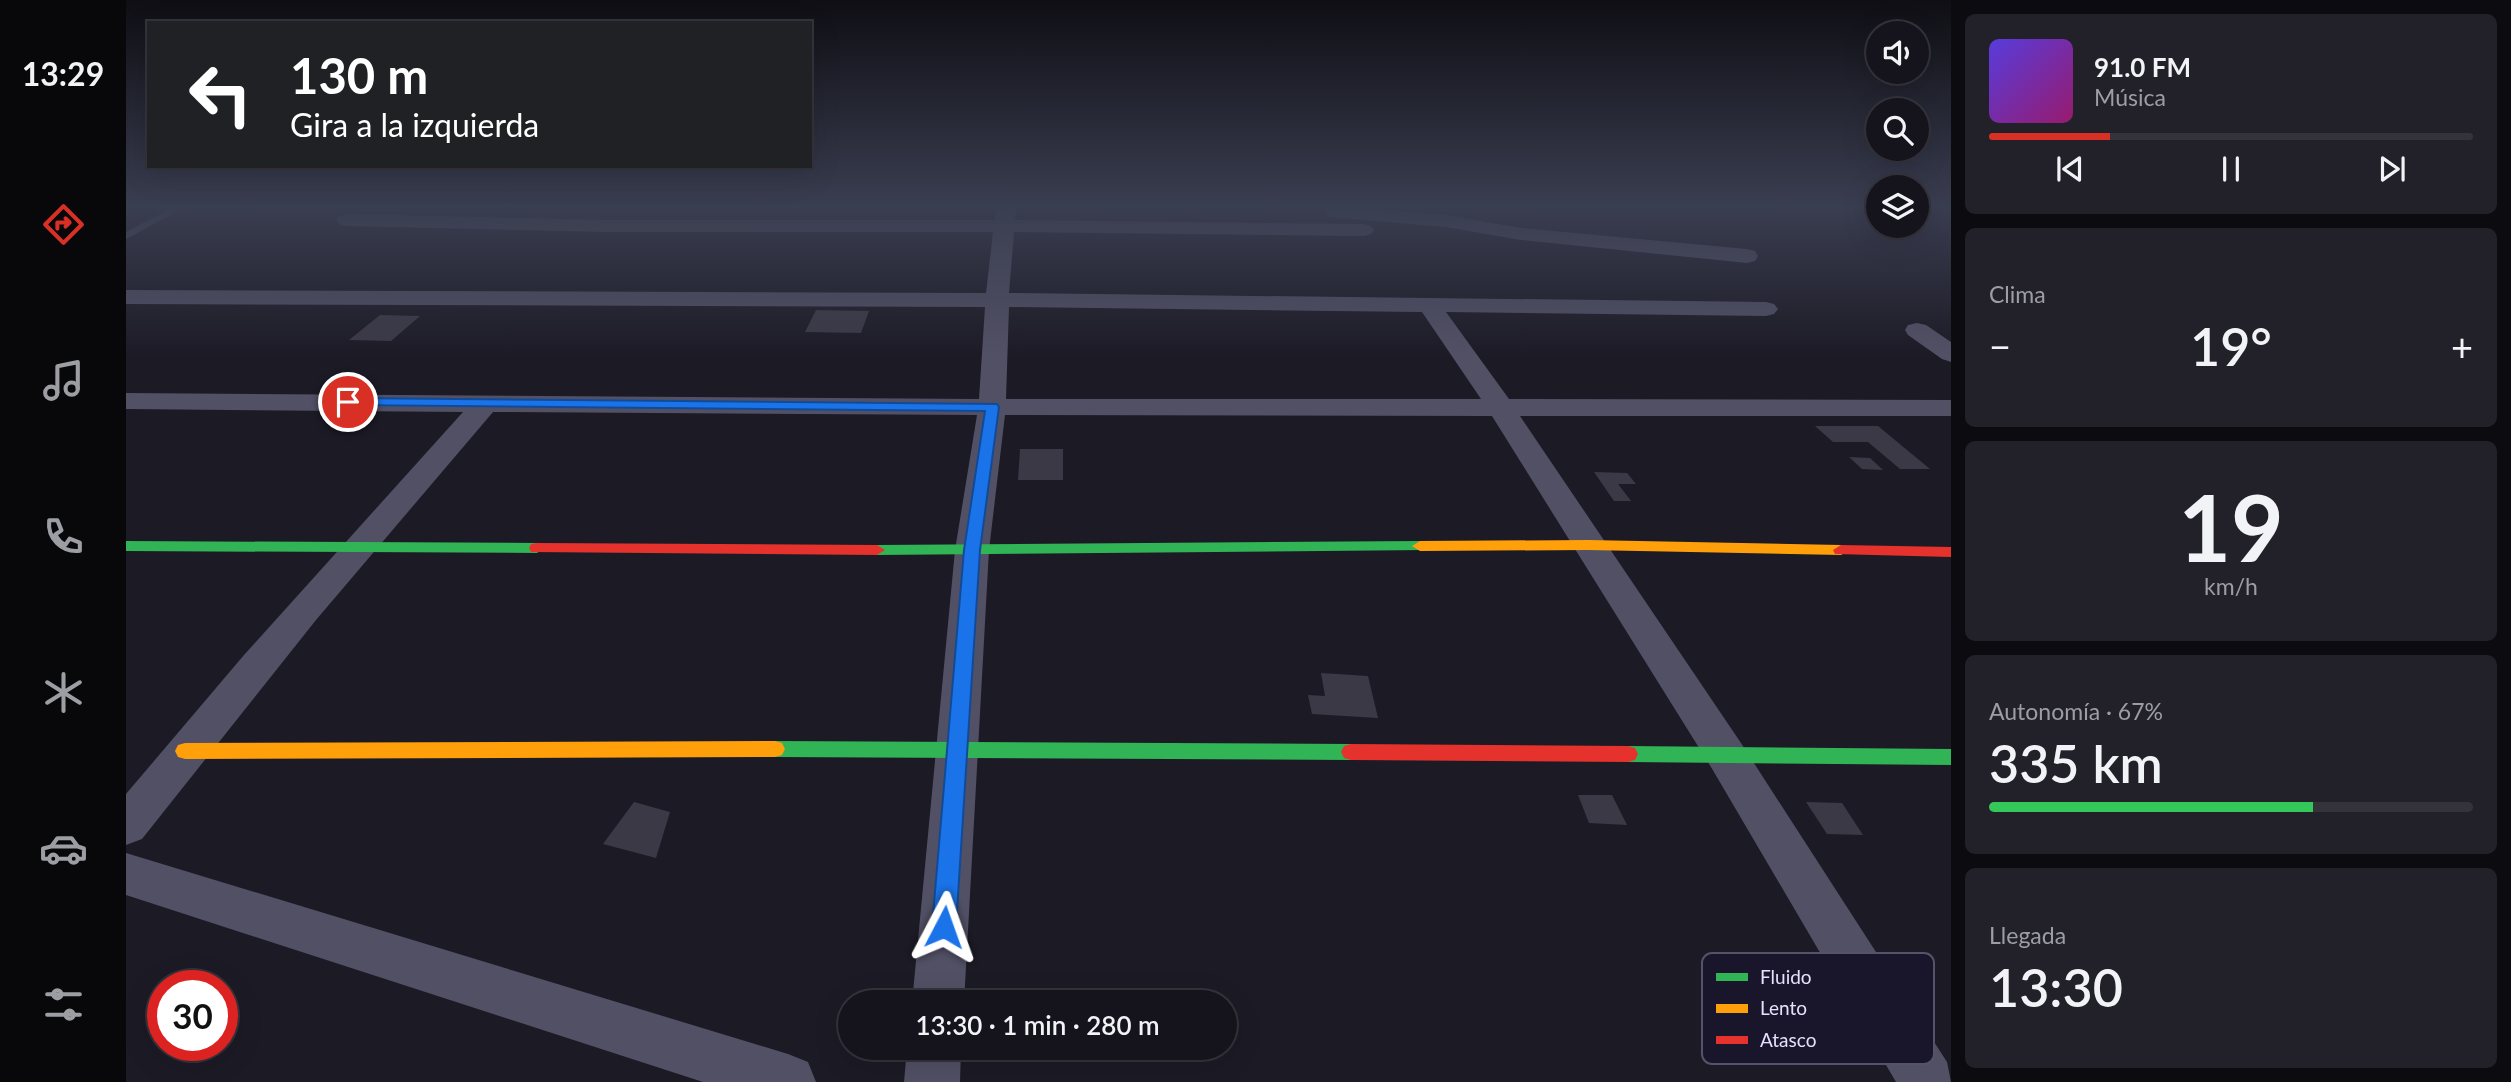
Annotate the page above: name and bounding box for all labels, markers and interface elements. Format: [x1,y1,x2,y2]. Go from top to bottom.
map controls [1866,21,1929,238]
button: sound [1866,21,1929,84]
text: 130 m [290,46,428,104]
icon: left [175,49,266,140]
text: 91.0 FM [2094,51,2191,83]
text: 13:29 [22,54,104,93]
text: Música [2094,83,2166,111]
button: search [1866,98,1929,161]
text: Gira a la izquierda [290,105,539,144]
icon: previous [2051,150,2089,188]
icon: pause [2212,150,2250,188]
icon: next [2373,150,2411,188]
button: layers [1866,175,1929,238]
icon: directions [39,200,88,249]
text: Clima [1989,280,2046,308]
text: 19° [2190,315,2272,377]
text: − [1989,323,2011,369]
text: + [2451,323,2473,369]
icon: music [39,356,88,405]
pin [318,372,378,432]
icon: arrive [329,383,367,421]
text: 19 [2178,472,2284,581]
icon: phone [39,512,88,561]
text: km/h [2204,572,2258,600]
icon: climate [39,668,88,717]
text: Autonomía · 67% [1989,697,2163,725]
text: 335 km [1989,732,2163,794]
icon: car [39,824,88,873]
position arrow [907,890,981,964]
text: Llegada [1989,921,2066,949]
legend [1702,953,1934,1064]
text: 13:30 [1989,956,2123,1018]
text: Fluido [1760,965,1812,988]
speed limit sign: 30 [147,970,238,1061]
icon: filters [39,980,88,1029]
text: Lento [1760,996,1807,1019]
text: 13:30 · 1 min · 280 m [915,1009,1160,1041]
text: Atasco [1760,1028,1816,1051]

